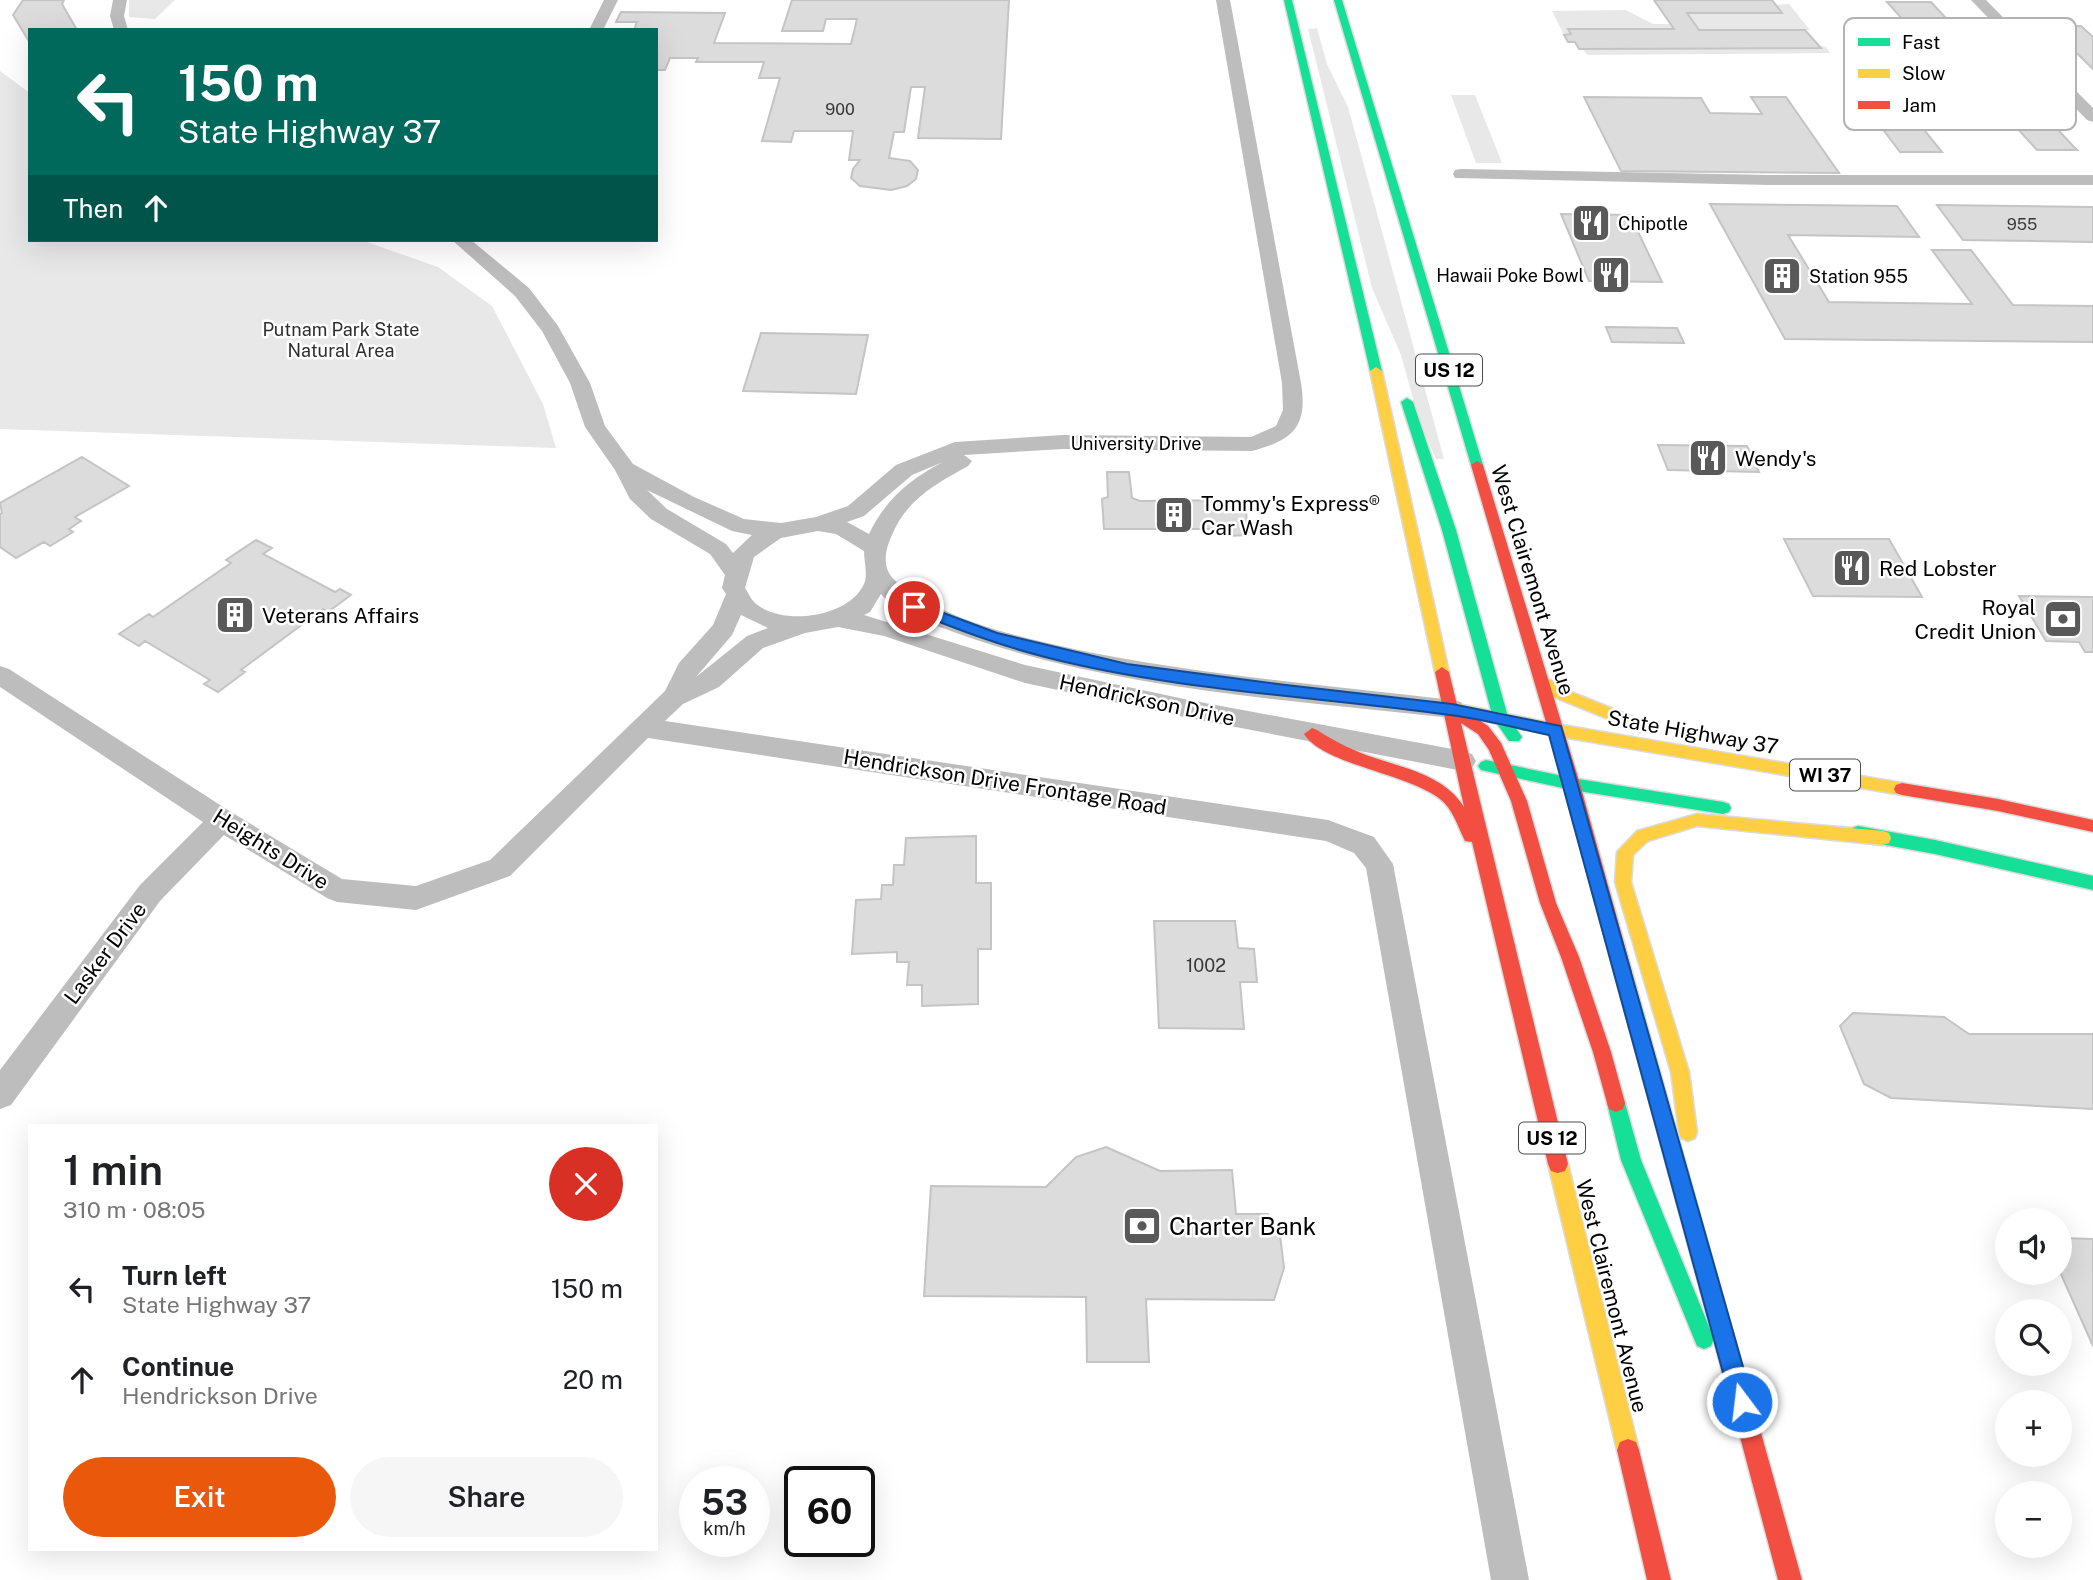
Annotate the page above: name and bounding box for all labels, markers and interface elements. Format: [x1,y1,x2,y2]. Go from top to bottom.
legend [1844,18,2076,130]
text: Fast [1902,31,1940,53]
text: 150 m [178,54,319,112]
icon: left [63,56,154,147]
text: Slow [1902,62,1946,84]
text: Jam [1902,94,1936,116]
house number: 900 [825,100,855,119]
text: State Highway 37 [178,113,441,150]
icon: ahead [137,189,175,227]
text: Then [63,193,123,224]
restaurant icon: Chipotle [1570,202,1612,244]
place label: Chipotle [1618,213,1688,234]
house number: 955 [2007,215,2037,234]
restaurant icon: Hawaii Poke Bowl [1590,254,1632,296]
building icon: Station 955 [1761,255,1803,297]
place label: Hawaii Poke Bowl [1436,265,1584,286]
place label: Station 955 [1809,266,1908,287]
park label: Putnam Park State Natural Area [262,319,420,361]
road number: US 12 [1416,354,1482,386]
street label: University Drive [1070,433,1202,454]
restaurant icon: Wendy's [1687,437,1729,479]
place label: Wendy's [1735,446,1816,471]
street label: West Clairemont Avenue [1486,462,1580,698]
place label: Tommy's Express® Car Wash [1201,491,1380,540]
building icon: Tommy's Express® Car Wash [1153,494,1195,536]
restaurant icon: Red Lobster [1831,547,1873,589]
place label: Red Lobster [1879,556,1997,581]
pin [884,577,944,637]
icon: arrive [895,588,933,626]
building icon: Veterans Affairs [214,594,256,636]
place label: Royal Credit Union [1914,595,2036,644]
bank icon: Royal Credit Union [2042,598,2084,640]
place label: Veterans Affairs [262,603,419,628]
street label: Hendrickson Drive [1057,669,1237,731]
street label: State Highway 37 [1606,705,1780,759]
street label: Hendrickson Drive Frontage Road [842,744,1168,820]
road number: WI 37 [1790,760,1860,790]
street label: Heights Drive [209,803,333,895]
street label: Lasker Drive [59,897,151,1009]
house number: 1002 [1186,955,1226,976]
road number: US 12 [1519,1122,1585,1154]
text: 1 min [63,1145,163,1194]
button: close [549,1147,623,1221]
street label: West Clairemont Avenue [1571,1177,1653,1415]
text: 310 m · 08:05 [63,1196,206,1223]
bank icon: Charter Bank [1121,1205,1163,1247]
map controls [1995,1208,2072,1558]
button: sound [1995,1208,2072,1285]
place label: Charter Bank [1169,1212,1316,1240]
text: Turn left [122,1260,227,1291]
icon: left [63,1270,101,1308]
text: 150 m [551,1273,623,1304]
text: State Highway 37 [122,1291,311,1318]
button: search [1995,1299,2072,1376]
text: Continue [122,1351,234,1382]
icon: ahead [63,1361,101,1399]
text: 20 m [563,1364,623,1395]
position arrow [1705,1365,1779,1439]
text: Hendrickson Drive [122,1382,318,1409]
button: + [1995,1390,2072,1467]
button: Exit [63,1457,336,1537]
button: Share [350,1457,623,1537]
speed limit sign: 60 [784,1466,875,1557]
button: − [1995,1481,2072,1558]
text: 53 [701,1482,748,1523]
text: km/h [703,1518,746,1539]

